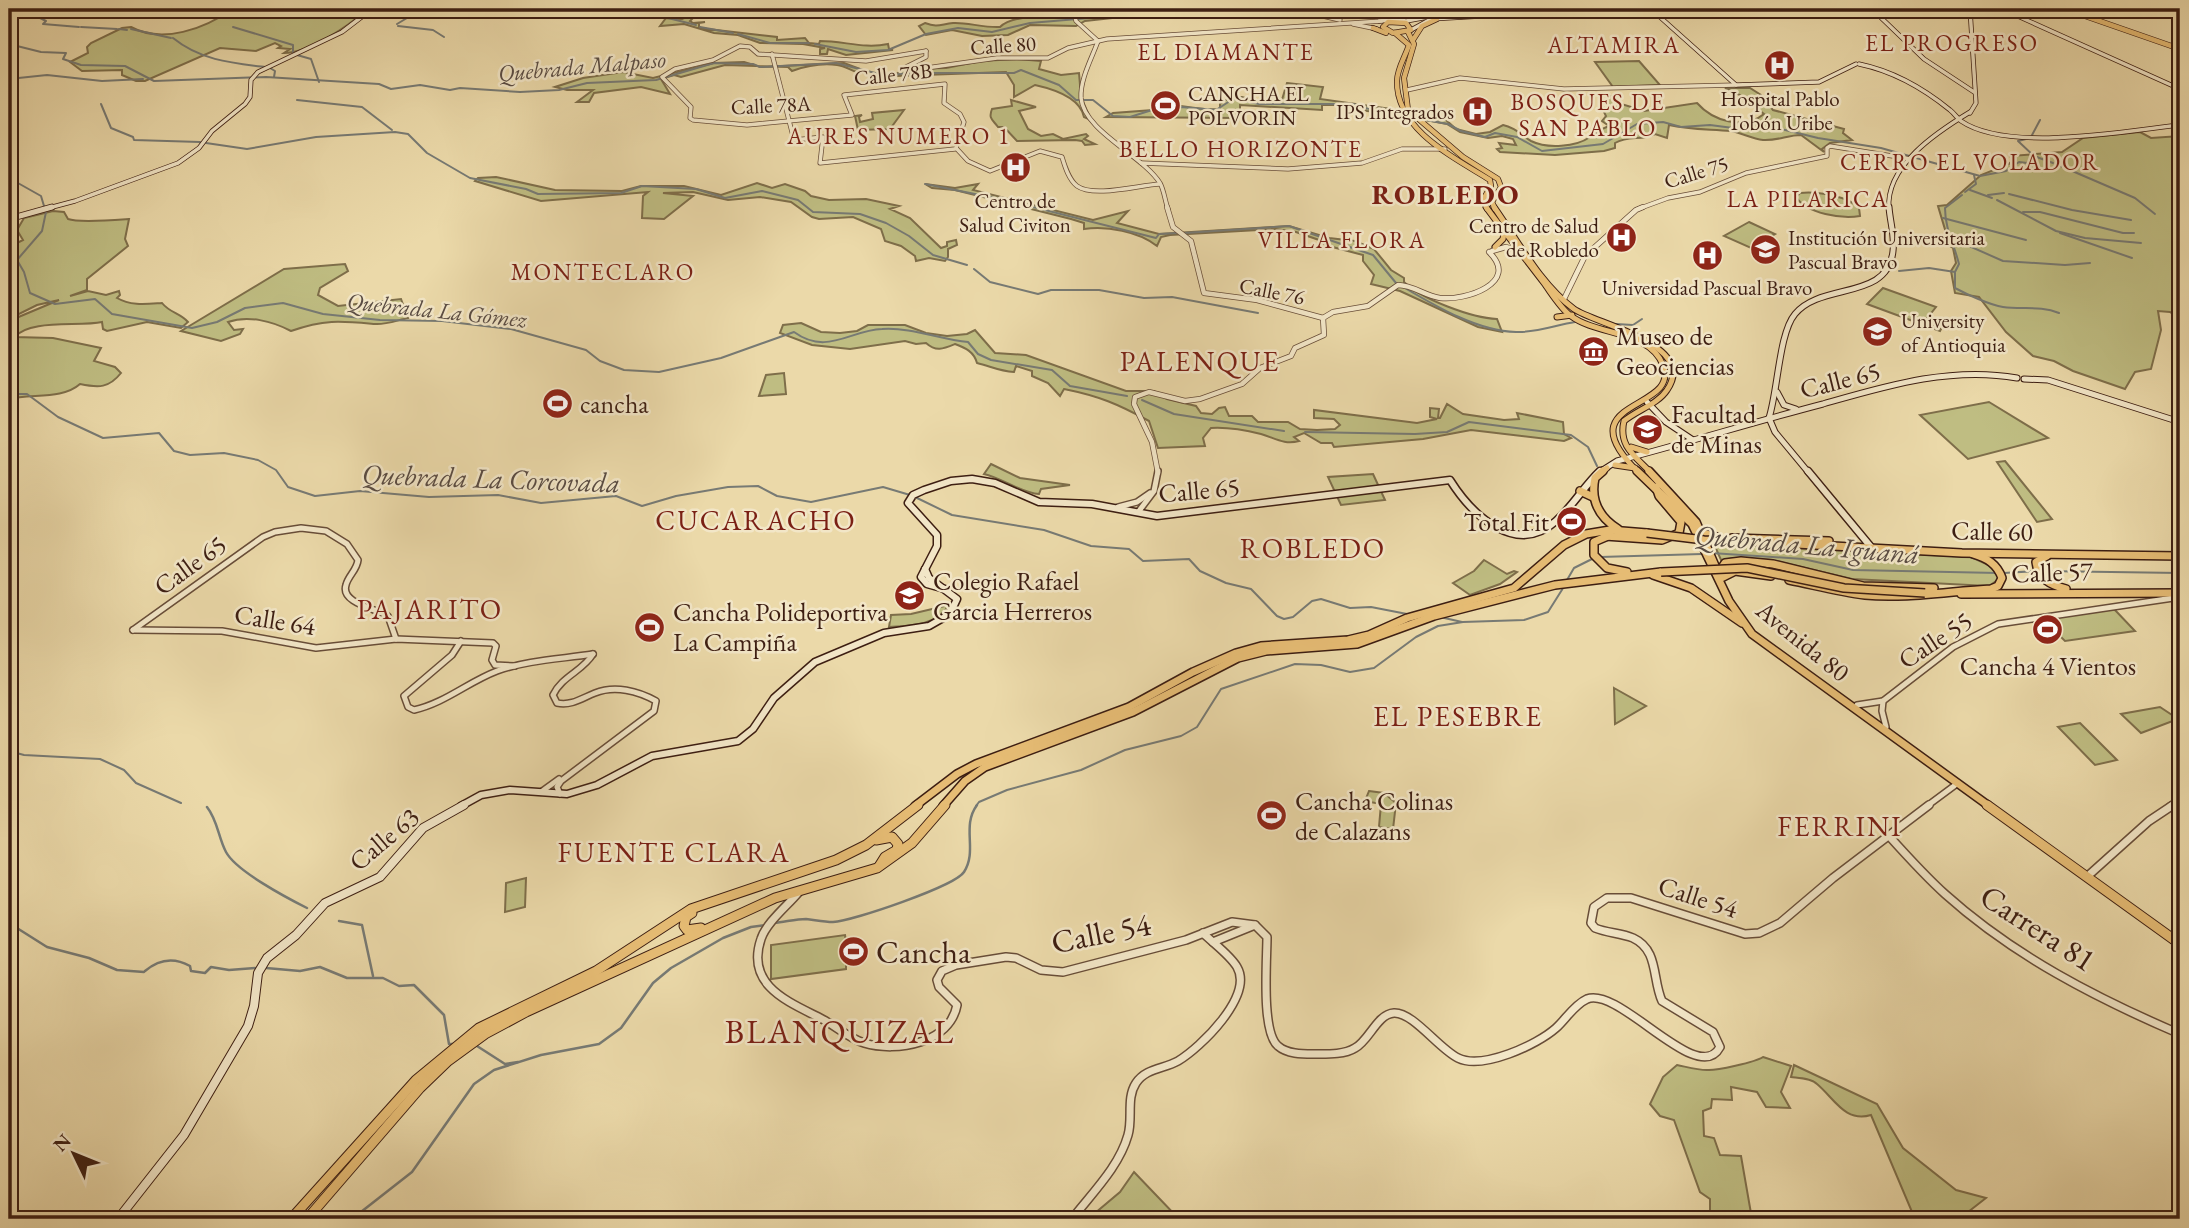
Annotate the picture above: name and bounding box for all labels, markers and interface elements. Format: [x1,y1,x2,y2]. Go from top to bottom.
district label: EL PROGRESO [1865,28,2039,58]
street label: Calle 80 [969,29,1037,61]
district label: ALTAMIRA [1546,30,1681,60]
district label: EL DIAMANTE [1137,37,1315,67]
water label: Quebrada Malpaso [497,44,667,88]
hospital icon: Hospital Pablo Tobón Uribe [1763,49,1797,83]
street label: Calle 78B [853,56,933,92]
place label: CANCHA EL POLVORIN [1188,80,1310,131]
place label: Hospital Pablo Tobón Uribe [1720,85,1840,136]
district label: BOSQUES DE SAN PABLO [1511,87,1665,143]
sports icon: CANCHA EL POLVORIN [1148,88,1182,122]
street label: Calle 78A [730,89,812,121]
hospital icon: IPS Integrados [1460,94,1494,128]
place label: IPS Integrados [1336,98,1454,125]
district label: AURES NUMERO 1 [786,121,1011,151]
district label: BELLO HORIZONTE [1119,134,1363,164]
district label: CERRO EL VOLADOR [1840,147,2100,177]
street label: Calle 75 [1661,149,1731,195]
hospital icon: Centro de Salud Civiton [998,151,1032,185]
district label: ROBLEDO [1371,176,1521,212]
district label: LA PILARICA [1727,184,1889,214]
place label: Centro de Salud Civiton [959,187,1071,238]
place label: Centro de Salud de Robledo [1469,212,1599,263]
hospital icon: Centro de Salud de Robledo [1605,220,1639,254]
place label: Institución Universitaria Pascual Bravo [1788,224,1985,275]
district label: VILLA FLORA [1258,225,1426,255]
school or university icon: Institución Universitaria Pascual Bravo [1748,232,1782,266]
hospital icon: Universidad Pascual Bravo [1690,238,1724,272]
district label: MONTECLARO [511,257,695,287]
street label: Calle 76 [1237,271,1307,311]
place label: Universidad Pascual Bravo [1602,274,1812,301]
water label: Quebrada La Gómez [345,286,529,334]
place label: University of Antioquia [1901,307,2006,358]
school or university icon: University of Antioquia [1861,315,1895,349]
place label: Museo de Geociencias [1616,319,1734,383]
museum icon: Museo de Geociencias [1576,334,1610,368]
district label: PALENQUE [1120,343,1280,379]
street label: Calle 65 [1796,354,1884,406]
sports icon: cancha [540,387,574,421]
place label: cancha [580,387,649,421]
place label: Facultad de Minas [1671,397,1762,461]
school or university icon: Facultad de Minas [1631,412,1665,446]
water label: Quebrada La Corcovada [361,455,621,501]
street label: Calle 65 [1157,470,1241,510]
district label: CUCARACHO [655,502,857,538]
place label: Total Fit [1464,505,1549,539]
sports icon: Total Fit [1555,505,1589,539]
street label: Calle 60 [1951,513,2033,549]
water label: Quebrada La Iguaná [1693,516,1921,572]
street label: Calle 65 [147,527,233,603]
district label: ROBLEDO [1240,530,1386,566]
street label: Calle 57 [2011,554,2094,590]
place label: Colegio Rafael Garcia Herreros [933,564,1092,628]
school or university icon: Colegio Rafael Garcia Herreros [893,579,927,613]
district label: PAJARITO [357,591,503,627]
street label: Avenida 80 [1748,592,1857,689]
place label: Cancha Polideportiva La Campiña [673,595,888,659]
street label: Calle 64 [232,597,318,643]
street label: Calle 55 [1892,604,1978,676]
sports icon: Cancha Polideportiva La Campiña [633,610,667,644]
sports icon: Cancha 4 Vientos [2031,613,2065,647]
place label: Cancha 4 Vientos [1960,649,2136,683]
district label: EL PESEBRE [1373,698,1543,734]
place label: Cancha Colinas de Calazans [1295,784,1453,848]
sports icon: Cancha Colinas de Calazans [1255,799,1289,833]
street label: Calle 63 [342,800,426,878]
district label: FERRINI [1777,808,1903,844]
district label: FUENTE CLARA [557,834,791,870]
street label: Calle 54 [1654,868,1743,926]
street label: Carrera 81 [1972,875,2104,981]
street label: Calle 54 [1048,903,1155,963]
place label: Cancha [876,931,971,973]
sports icon: Cancha [836,935,870,969]
district label: BLANQUIZAL [725,1010,955,1053]
north arrow [38,1120,108,1190]
text: N [48,1128,77,1157]

